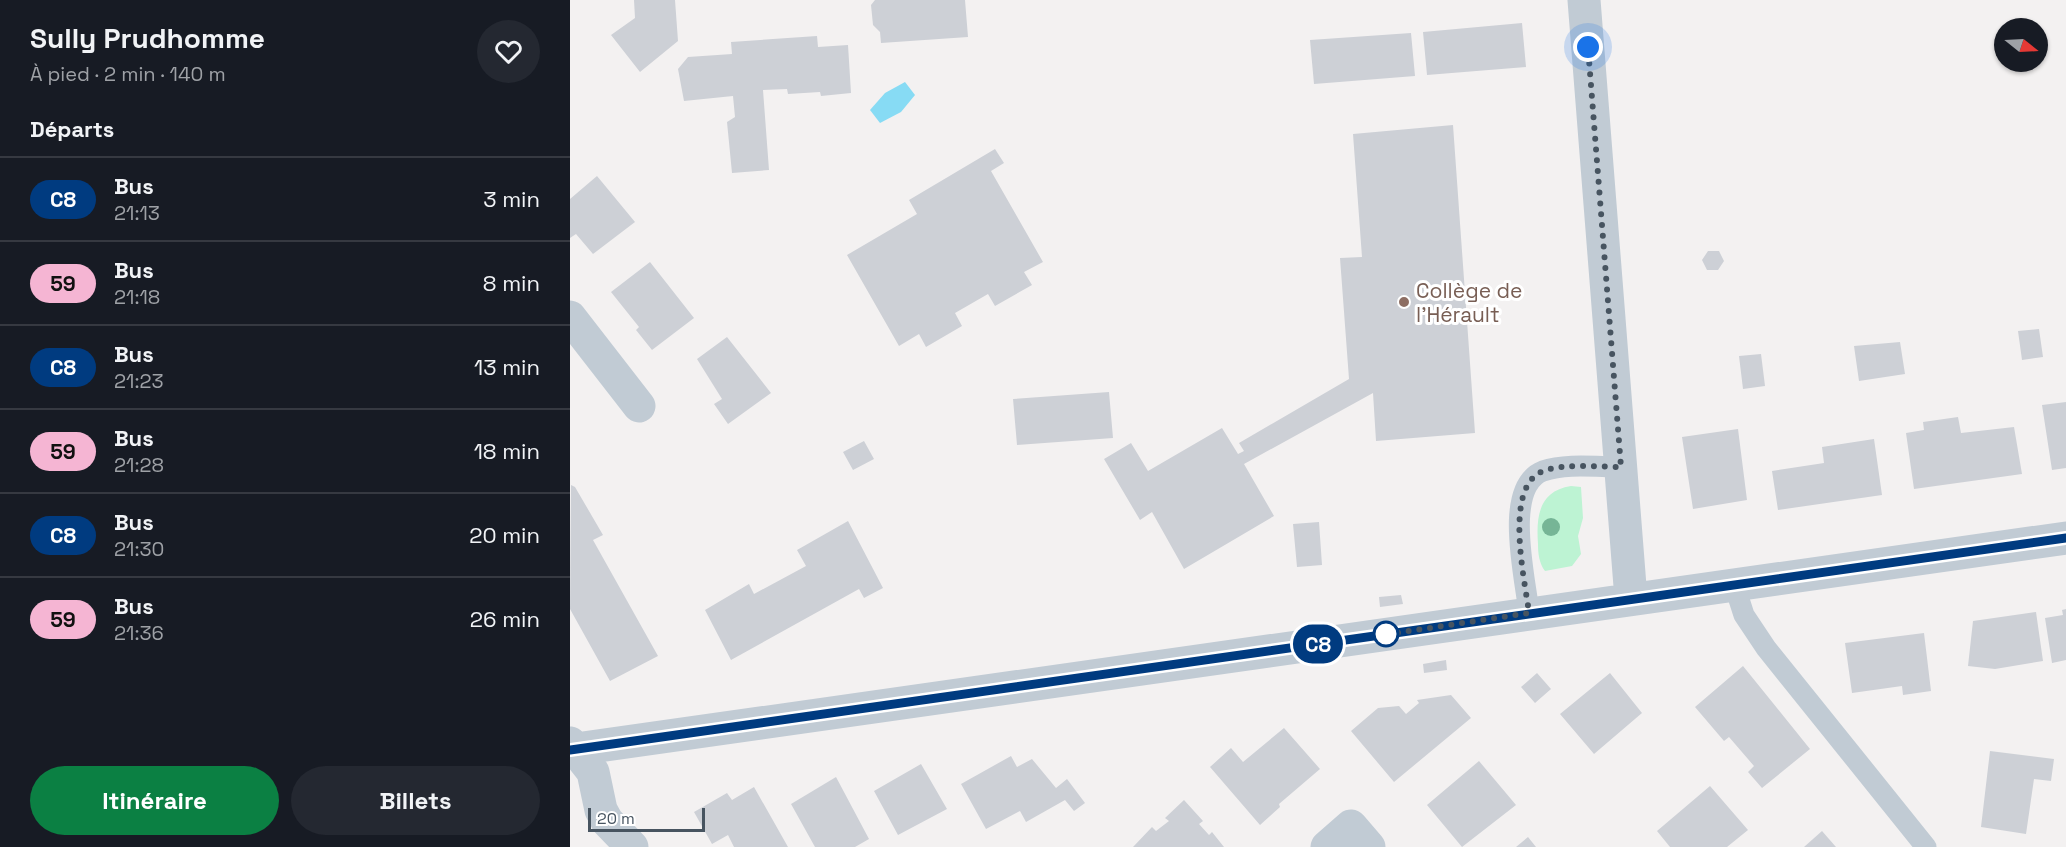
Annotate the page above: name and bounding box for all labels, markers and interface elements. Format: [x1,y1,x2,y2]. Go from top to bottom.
north arrow [1994,18,2048,72]
map controls [1994,18,2048,72]
text: Sully Prudhomme [30,20,265,56]
button: heart [477,20,540,83]
your location [1573,32,1603,62]
text: À pied · 2 min · 140 m [30,61,226,87]
text: Départs [30,115,114,143]
text: Bus [114,172,154,200]
text: 3 min [483,185,540,213]
text: C8 [50,186,76,213]
text: 21:13 [114,200,160,226]
text: Bus [114,256,154,284]
text: 8 min [483,269,540,297]
text: 59 [50,270,76,297]
place label: Collège de l'Hérault [1416,277,1522,328]
text: 21:18 [114,284,160,310]
marker: Collège de l'Hérault [1397,295,1411,309]
text: Bus [114,340,154,368]
text: 13 min [474,353,540,381]
text: C8 [50,354,76,381]
text: 21:23 [114,368,164,394]
text: Bus [114,424,154,452]
text: 18 min [474,437,540,465]
text: 59 [50,438,76,465]
text: 21:28 [114,452,164,478]
text: Bus [114,508,154,536]
text: 20 min [469,521,540,549]
text: C8 [50,522,76,549]
text: 21:30 [114,536,164,562]
text: Bus [114,592,154,620]
text: 26 min [470,605,540,633]
text: 59 [50,606,76,633]
text: 21:36 [114,620,164,646]
unlabelled marker [1373,621,1399,647]
line badge: C8 [1291,624,1345,664]
text: C8 [1305,631,1331,658]
button: Itinéraire [30,766,279,835]
button: Billets [291,766,540,835]
scale bar [588,805,705,832]
text: 20 m [597,808,635,829]

